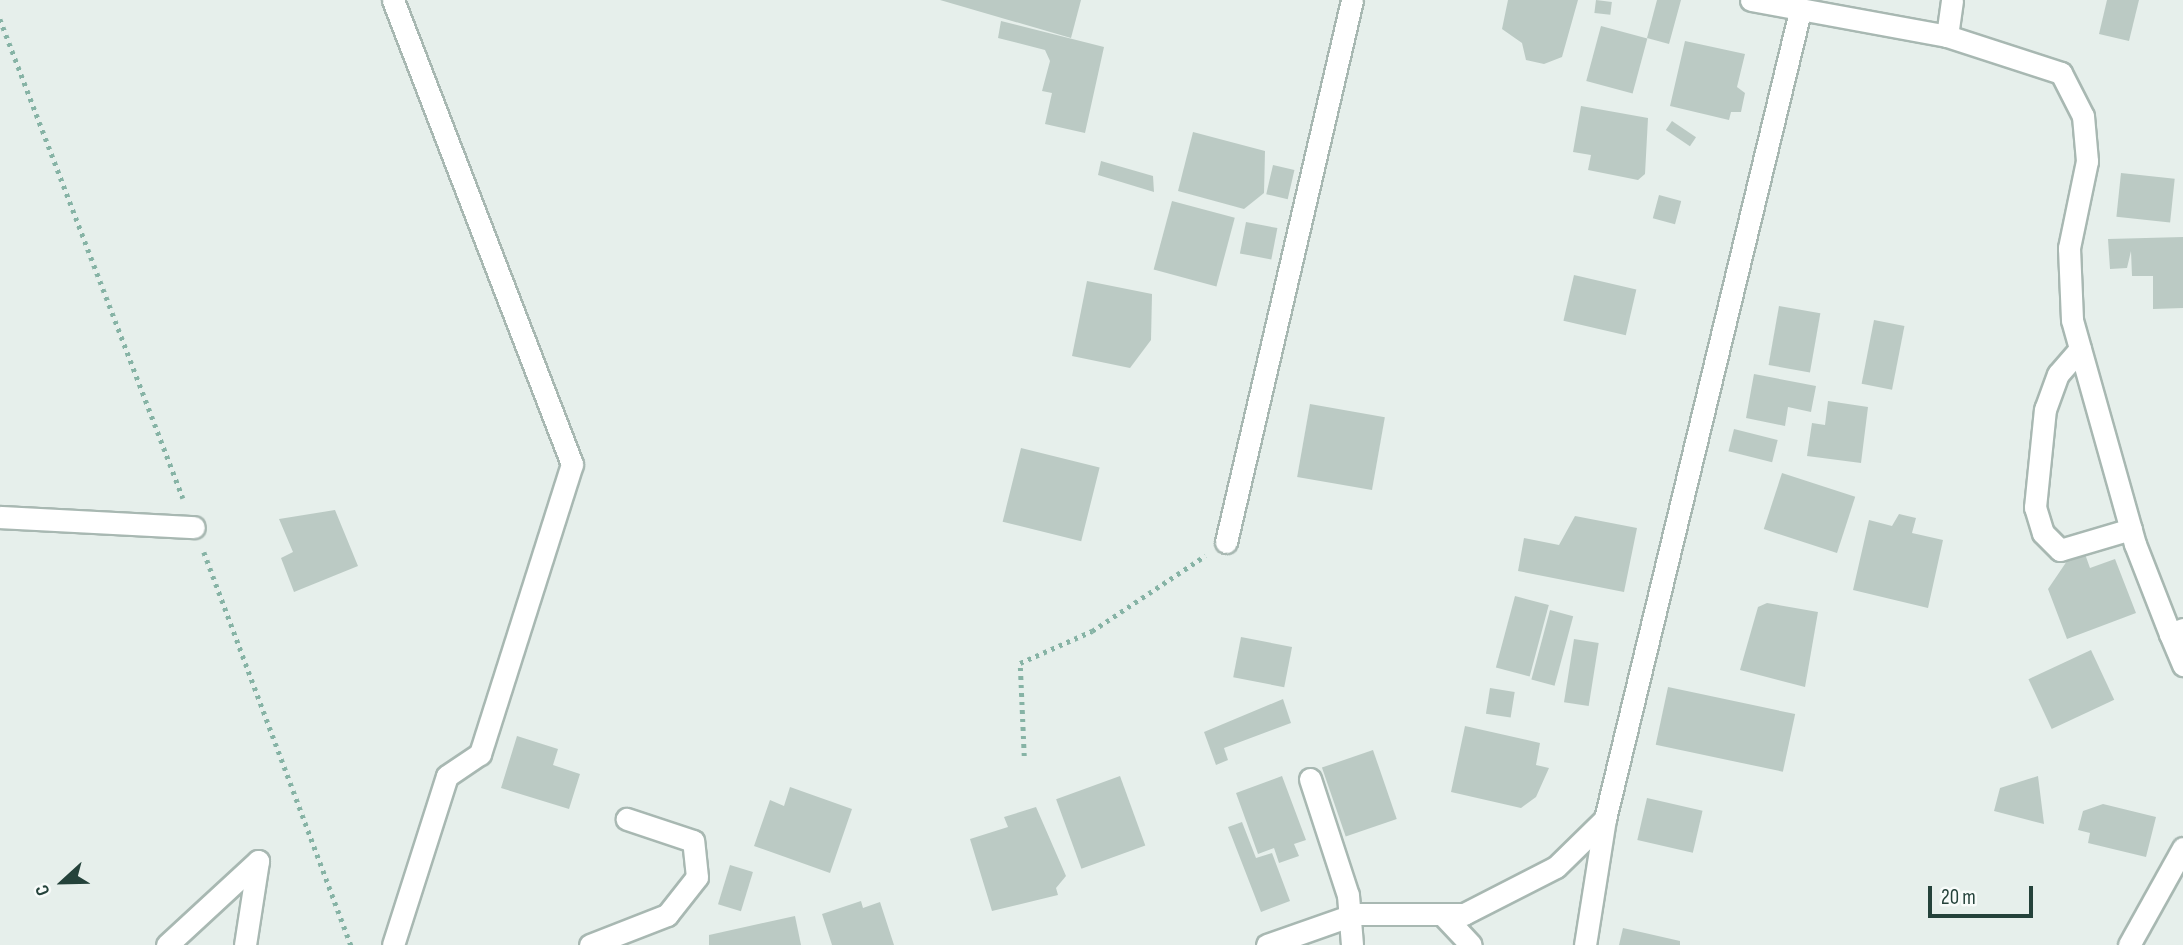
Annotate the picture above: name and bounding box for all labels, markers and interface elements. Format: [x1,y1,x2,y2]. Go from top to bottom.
north arrow [28,847,98,917]
scale bar [1931,872,2036,916]
text: С [31,881,56,899]
text: 20 m [1941,885,1976,910]

